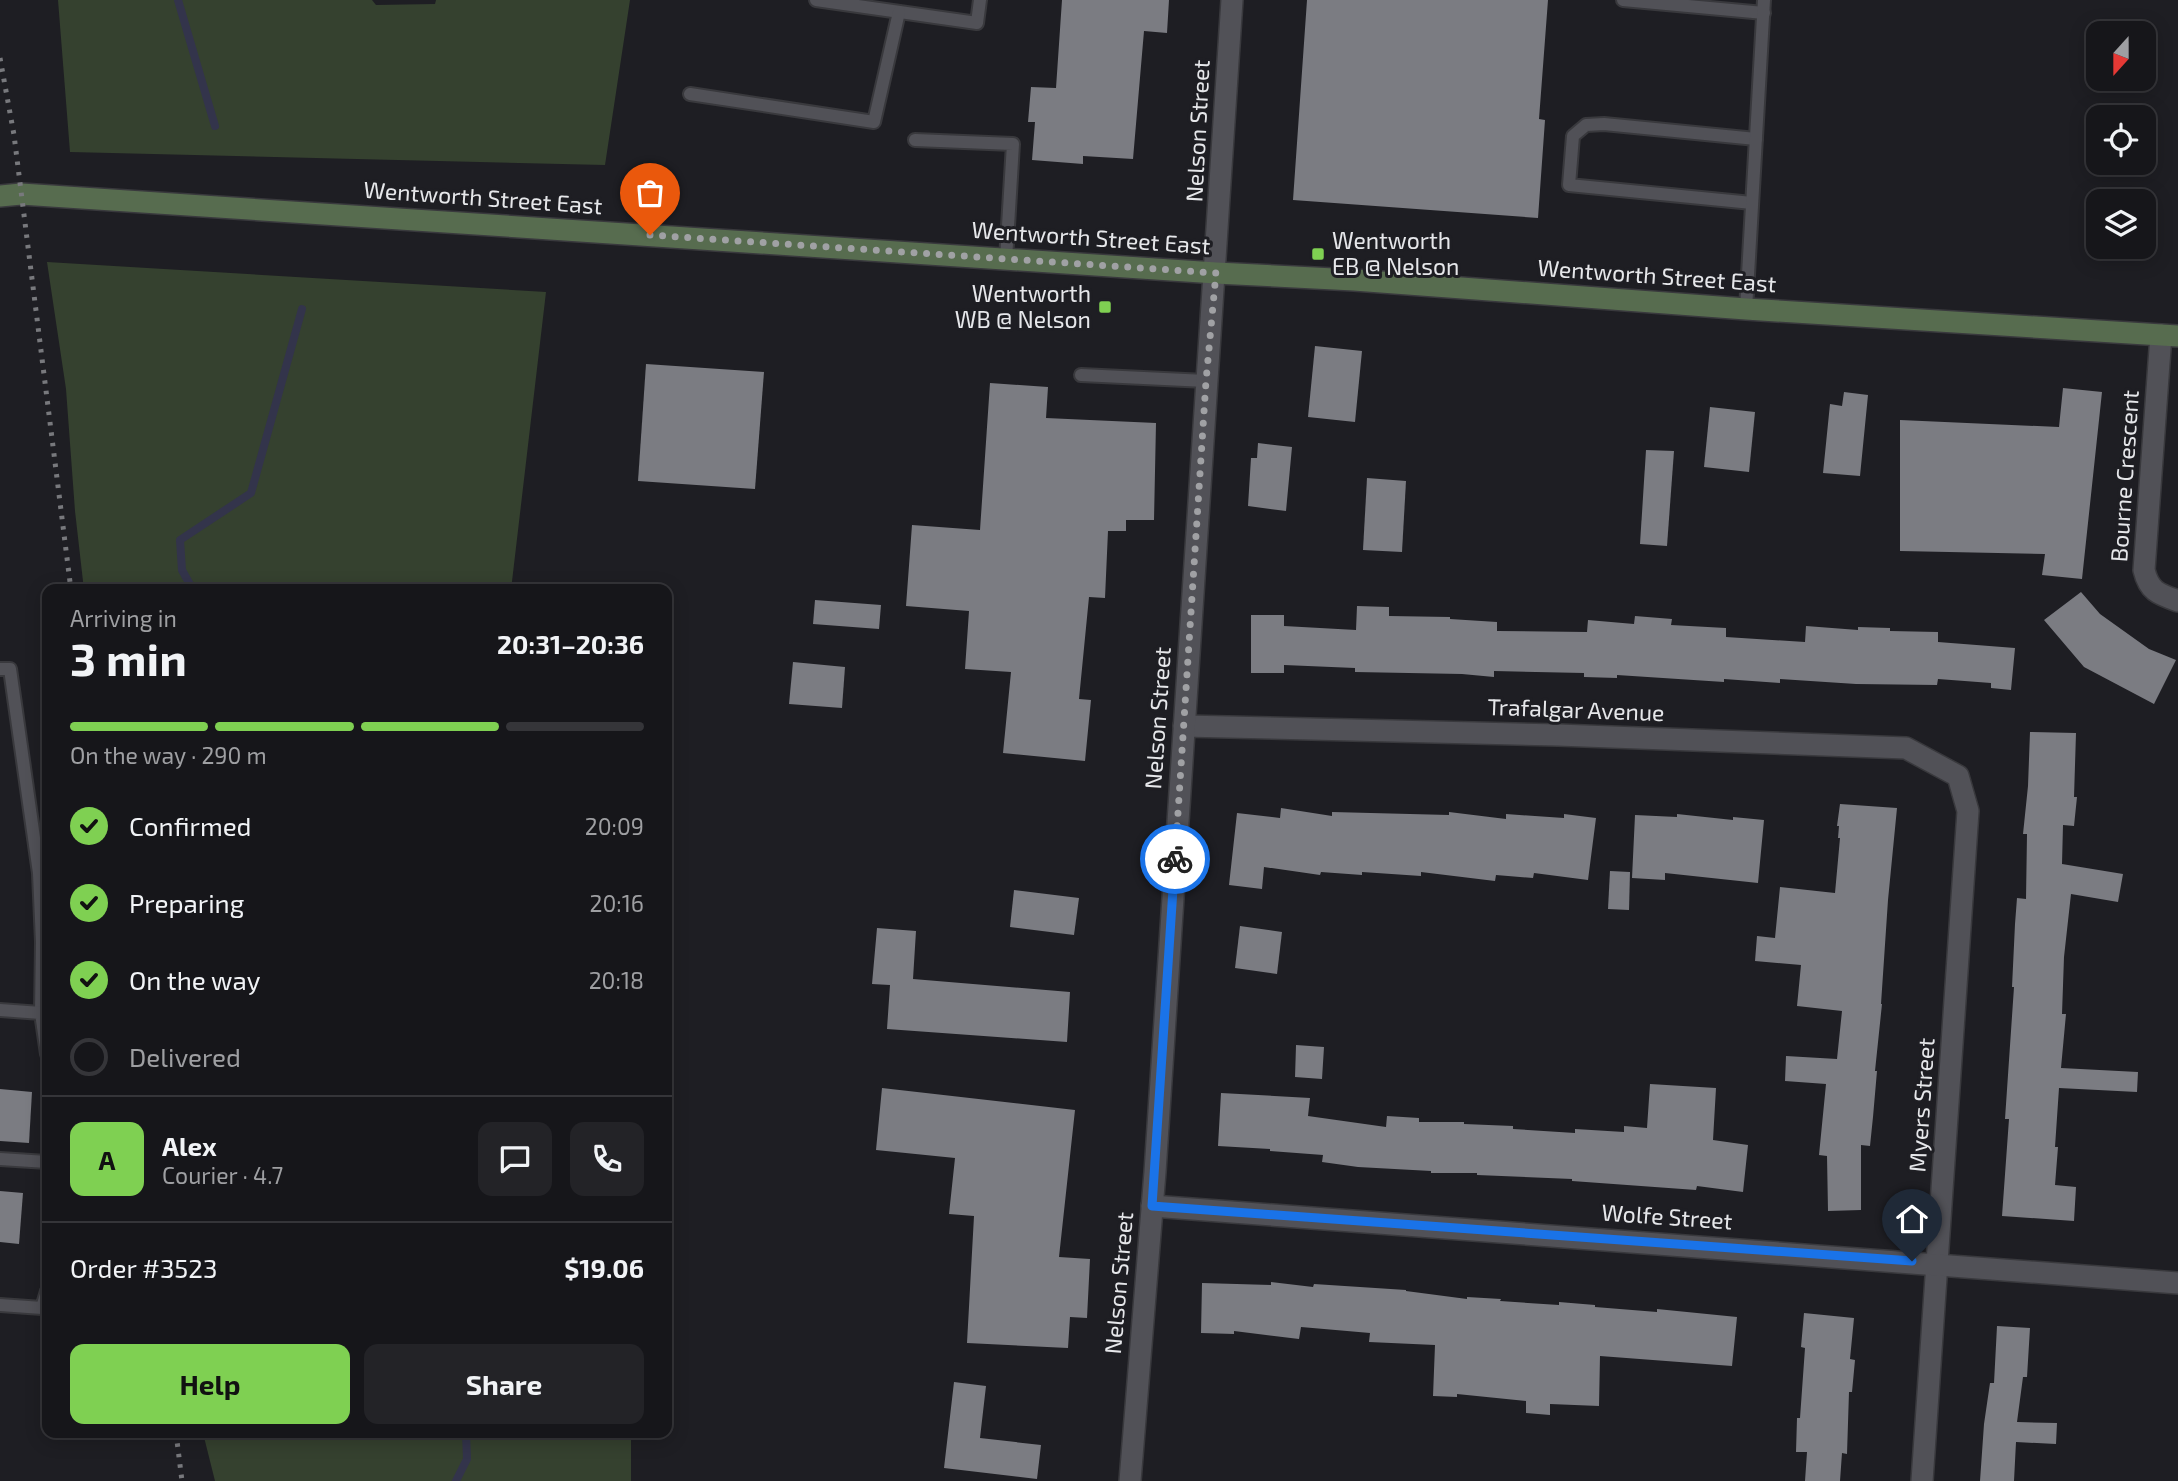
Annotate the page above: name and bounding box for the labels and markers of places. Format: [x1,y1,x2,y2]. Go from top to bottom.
pin [620,163,680,235]
place label: Wentworth EB @ Nelson [1332,226,1459,280]
marker: Wentworth EB @ Nelson [1310,246,1326,262]
place label: Wentworth WB @ Nelson [955,279,1091,333]
marker: Wentworth WB @ Nelson [1097,299,1113,315]
pin [1882,1189,1942,1261]

